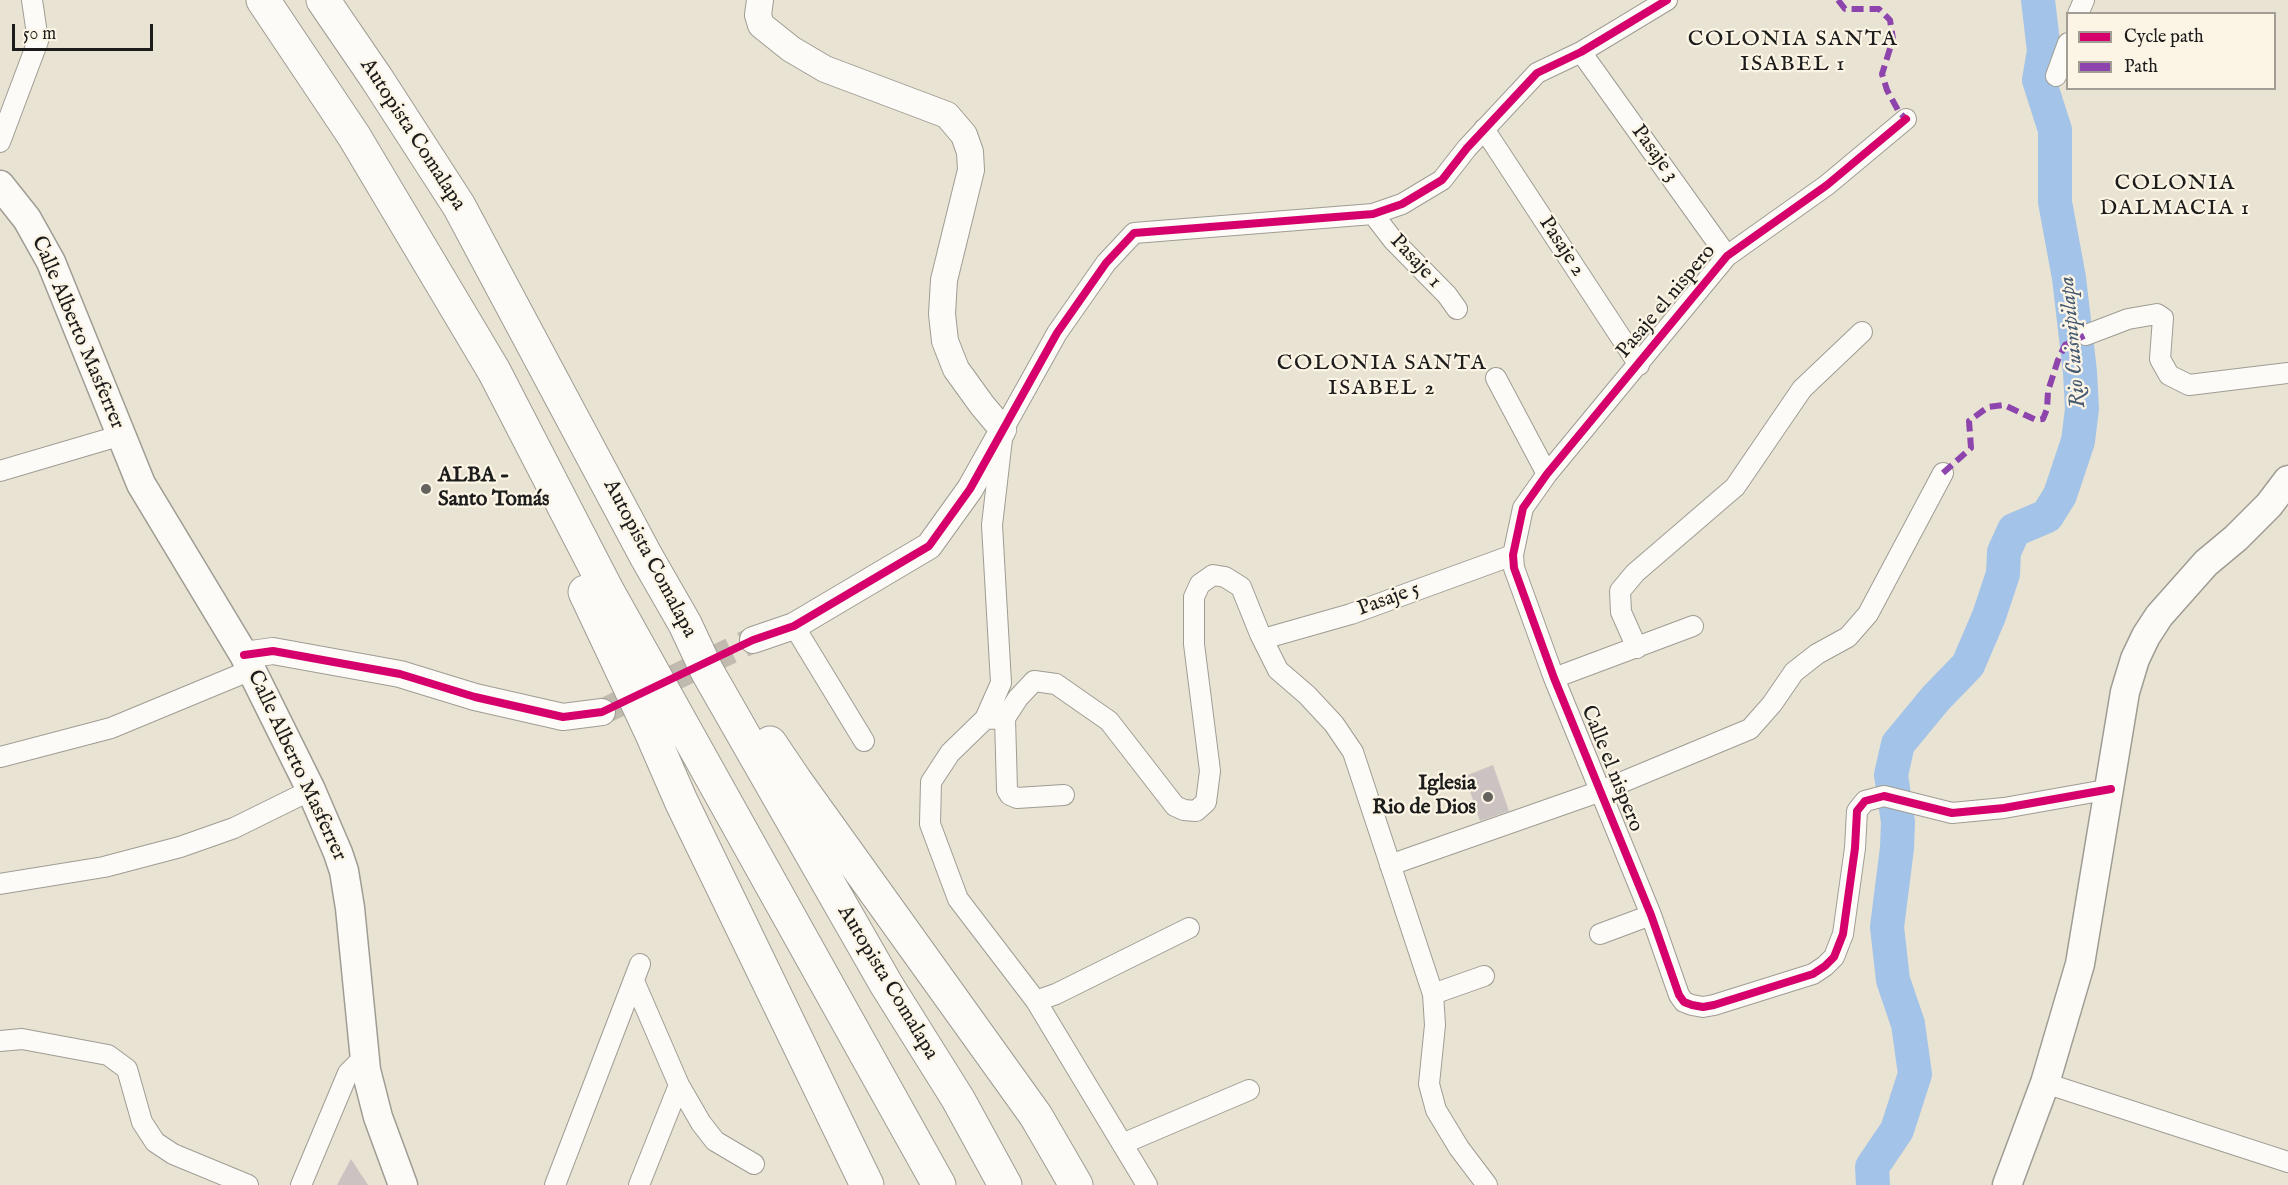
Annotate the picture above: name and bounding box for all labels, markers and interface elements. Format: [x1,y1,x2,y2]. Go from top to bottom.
scale bar [15,12,156,50]
legend [2066,12,2276,90]
text: 50 m [23,23,56,46]
text: Cycle path [2124,26,2204,49]
district label: COLONIA SANTA ISABEL 1 [1688,27,1898,78]
street label: Autopista Comalapa [354,54,470,216]
text: Path [2124,56,2158,79]
street label: Pasaje 3 [1625,120,1683,188]
district label: COLONIA DALMACIA 1 [2099,171,2251,222]
street label: Pasaje 2 [1532,212,1590,282]
street label: Pasaje 1 [1384,230,1446,294]
street label: Calle Alberto Masferrer [25,233,129,433]
street label: Pasaje el nispero [1612,240,1722,364]
water label: Rio Cuisnipilapa [2055,275,2093,409]
district label: COLONIA SANTA ISABEL 2 [1277,351,1487,402]
place label: ALBA - Santo Tomás [438,464,549,514]
street label: Autopista Comalapa [597,476,701,642]
marker: ALBA - Santo Tomás [419,482,433,496]
street label: Pasaje 5 [1354,577,1424,623]
street label: Calle Alberto Masferrer [241,667,351,865]
street label: Calle el nispero [1574,702,1648,836]
place label: Iglesia Rio de Dios [1372,772,1476,822]
marker: Iglesia Rio de Dios [1481,790,1495,804]
street label: Autopista Comalapa [831,901,943,1065]

